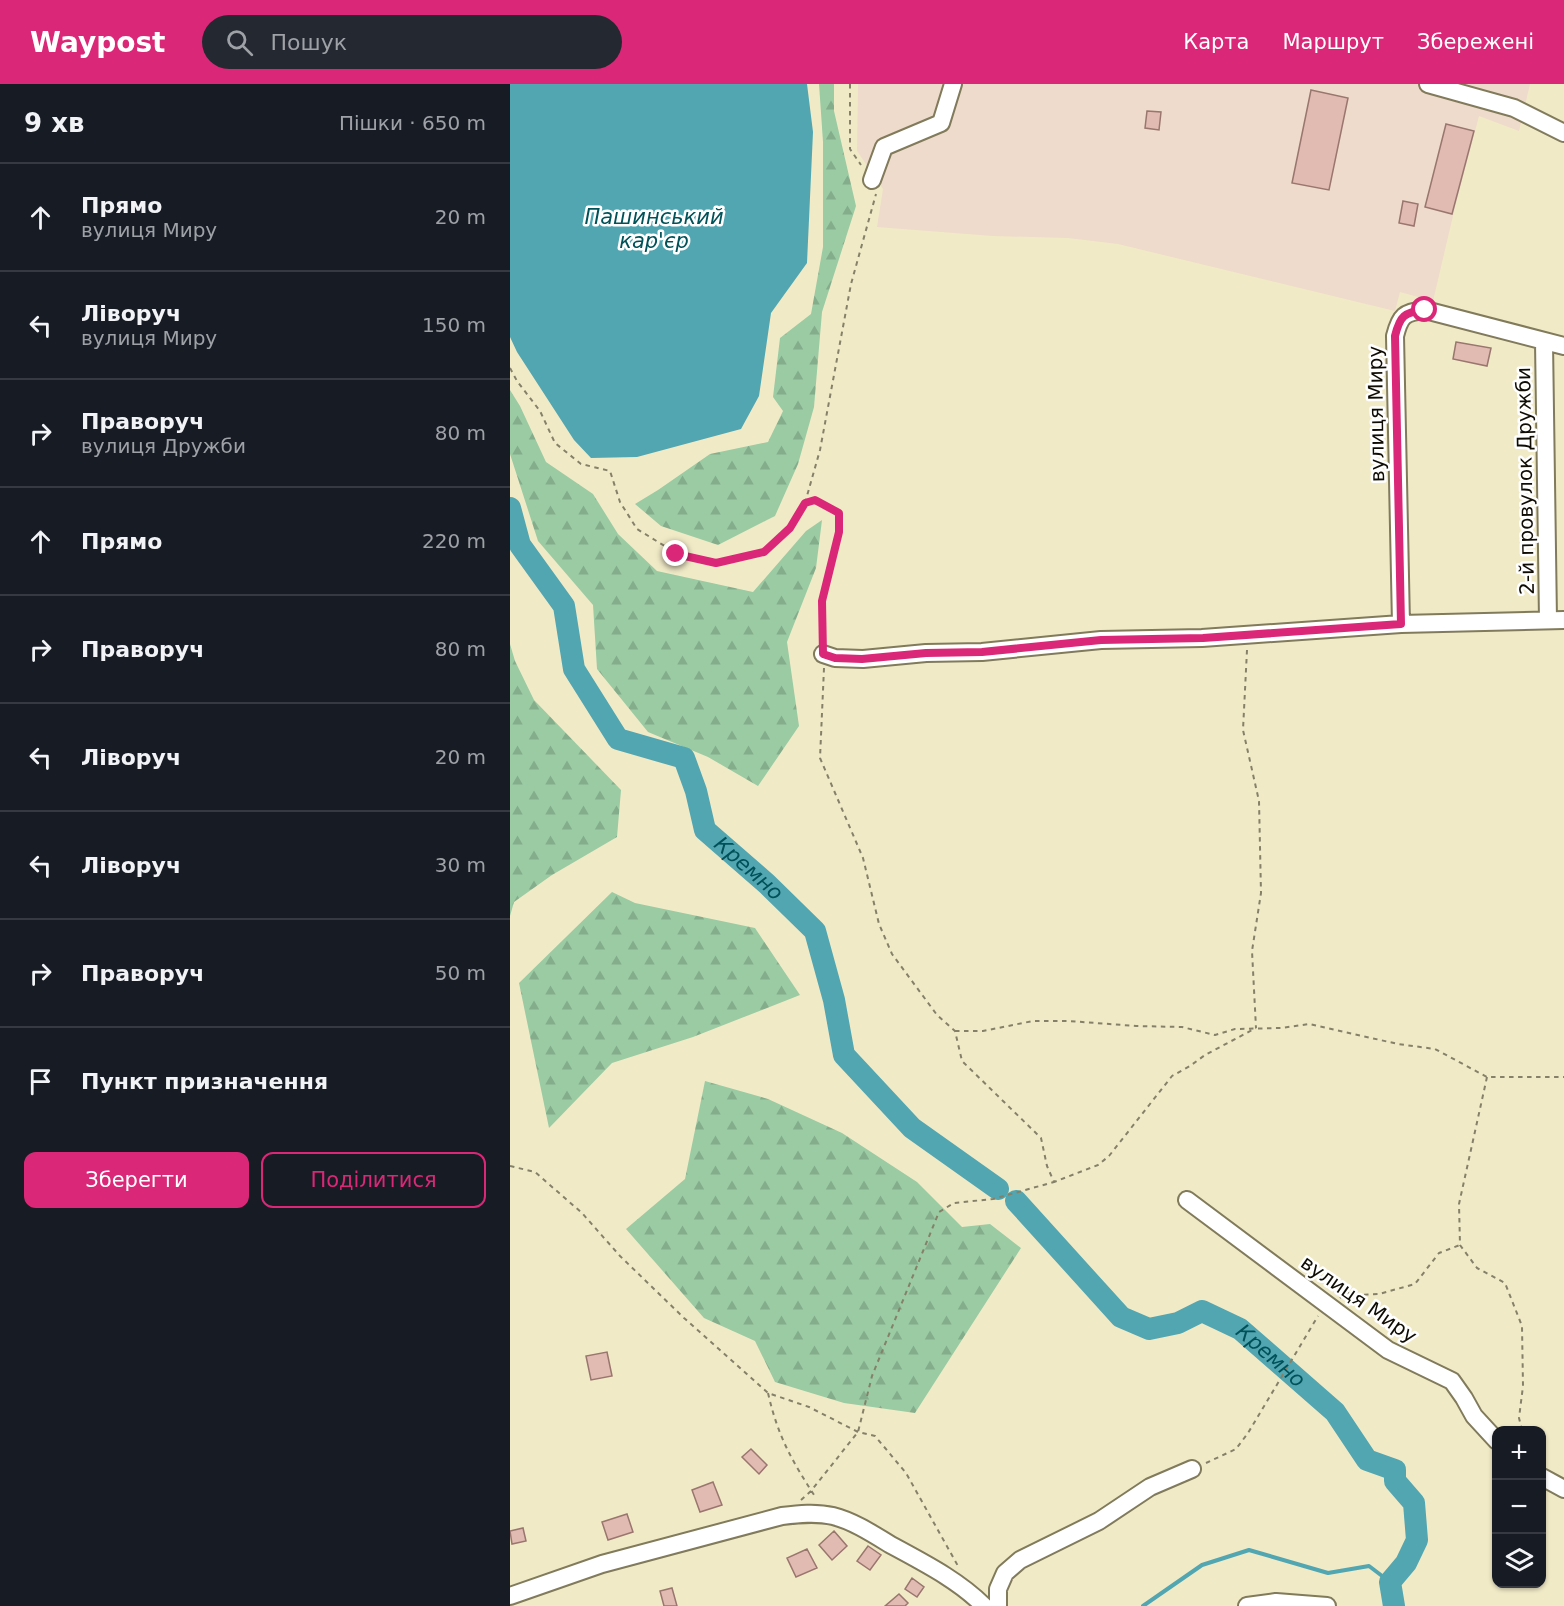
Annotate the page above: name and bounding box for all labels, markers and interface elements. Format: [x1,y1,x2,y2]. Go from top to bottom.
search box [202,15,622,69]
text: Waypost [30,26,166,59]
icon: search [223,26,256,59]
text: Пошук [271,30,347,55]
text: Карта [1183,30,1249,54]
text: Маршрут [1282,30,1384,54]
text: Збережені [1417,30,1534,54]
text: 9 хв [24,108,84,138]
text: Пішки · 650 m [339,111,486,135]
text: Прямо [81,193,162,218]
icon: ahead [24,201,57,234]
text: 20 m [435,205,486,229]
water label: Пашинський кар'єр [584,205,724,253]
text: вулиця Миру [81,218,217,242]
route start [1411,296,1437,322]
text: Ліворуч [81,301,181,326]
icon: left [24,309,57,342]
text: 150 m [422,313,486,337]
text: вулиця Миру [81,326,217,350]
street label: вулиця Миру [1363,346,1389,482]
street label: 2-й провулок Дружби [1511,367,1539,595]
text: Праворуч [81,409,204,434]
icon: right [24,417,57,450]
text: 80 m [435,421,486,445]
text: вулиця Дружби [81,434,246,458]
icon: ahead [24,525,57,558]
text: Прямо [81,529,162,554]
text: 220 m [422,529,486,553]
route end [662,540,688,566]
icon: right [24,633,57,666]
text: Праворуч [81,637,204,662]
text: 80 m [435,637,486,661]
icon: left [24,741,57,774]
text: Ліворуч [81,745,181,770]
text: 20 m [435,745,486,769]
water label: Кремно [709,832,788,905]
icon: left [24,849,57,882]
text: Ліворуч [81,853,181,878]
text: 30 m [435,853,486,877]
icon: right [24,957,57,990]
text: Праворуч [81,961,204,986]
text: 50 m [435,961,486,985]
icon: arrive [24,1065,57,1098]
text: Пункт призначення [81,1069,328,1094]
button: Зберегти [24,1152,249,1208]
button: Поділитися [261,1152,486,1208]
street label: вулиця Миру [1296,1250,1422,1348]
water label: Кремно [1231,1319,1310,1392]
map controls [1492,1426,1546,1588]
button: + [1492,1426,1546,1480]
button: − [1492,1480,1546,1534]
button: layers [1492,1534,1546,1588]

